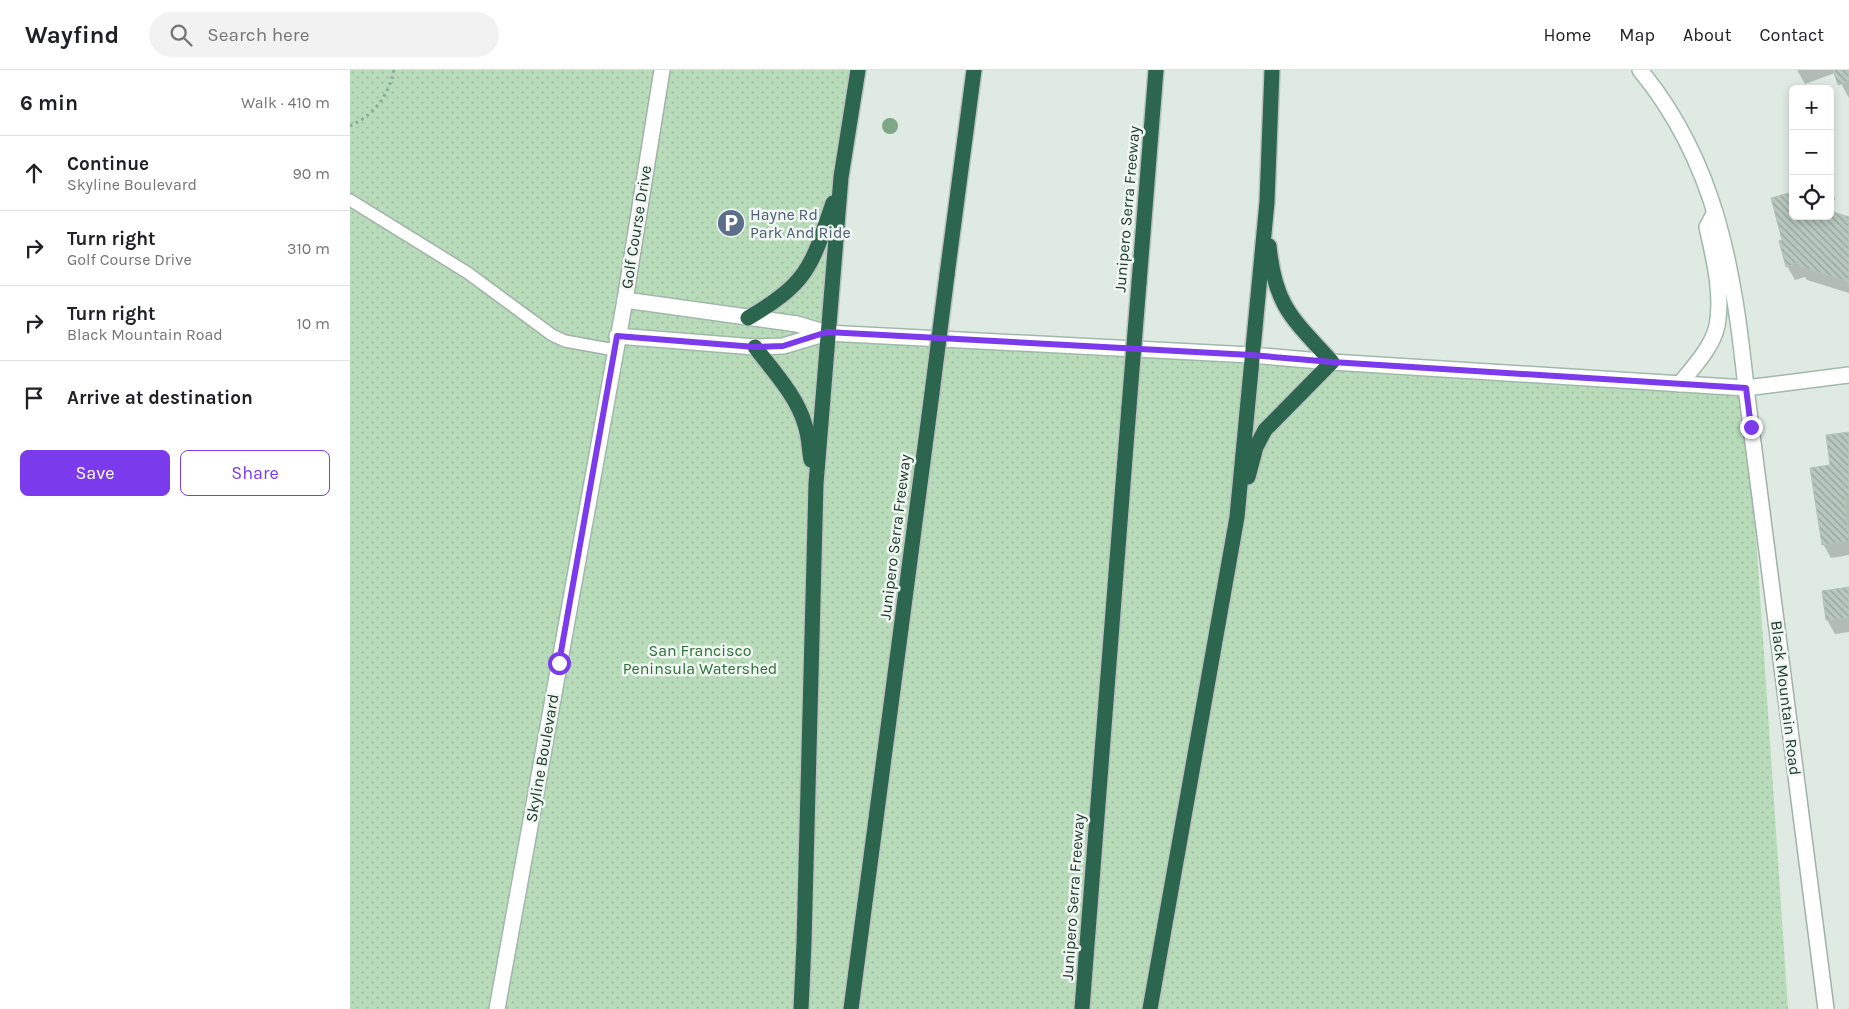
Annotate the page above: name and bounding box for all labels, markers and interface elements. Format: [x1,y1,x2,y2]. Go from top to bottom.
search box [149,12,499,57]
text: Wayfind [25,21,119,49]
icon: search [167,21,195,49]
text: Search here [207,24,309,46]
text: Home [1543,24,1591,46]
text: Map [1619,24,1655,46]
text: About [1683,24,1732,46]
text: Contact [1760,24,1824,46]
map controls [1789,85,1834,220]
button: + [1789,85,1834,130]
text: 6 min [20,91,78,115]
text: Walk · 410 m [241,93,330,112]
street label: Junipero Serra Freeway [1110,124,1144,293]
button: − [1789,130,1834,175]
text: Continue [67,153,149,175]
icon: ahead [20,159,48,187]
text: 90 m [292,164,330,183]
street label: Golf Course Drive [617,164,655,290]
text: Skyline Boulevard [67,175,197,194]
button: locate [1789,175,1834,220]
place label: Hayne Rd Park And Ride [750,205,851,242]
parking icon: Hayne Rd Park And Ride [716,208,746,238]
text: Turn right [67,228,156,250]
icon: right [20,234,48,262]
text: 310 m [287,239,330,258]
text: Golf Course Drive [67,250,192,269]
text: Turn right [67,303,156,325]
icon: right [20,309,48,337]
text: 10 m [296,314,330,333]
text: Black Mountain Road [67,325,223,344]
icon: arrive [20,384,48,412]
text: Arrive at destination [67,387,253,409]
route end [1740,416,1763,439]
button: Save [20,450,170,496]
button: Share [180,450,330,496]
street label: Junipero Serra Freeway [875,452,915,621]
street label: Black Mountain Road [1767,620,1805,776]
park label: San Francisco Peninsula Watershed [623,641,777,678]
route start [548,652,571,675]
street label: Skyline Boulevard [521,692,563,824]
street label: Junipero Serra Freeway [1058,813,1088,981]

